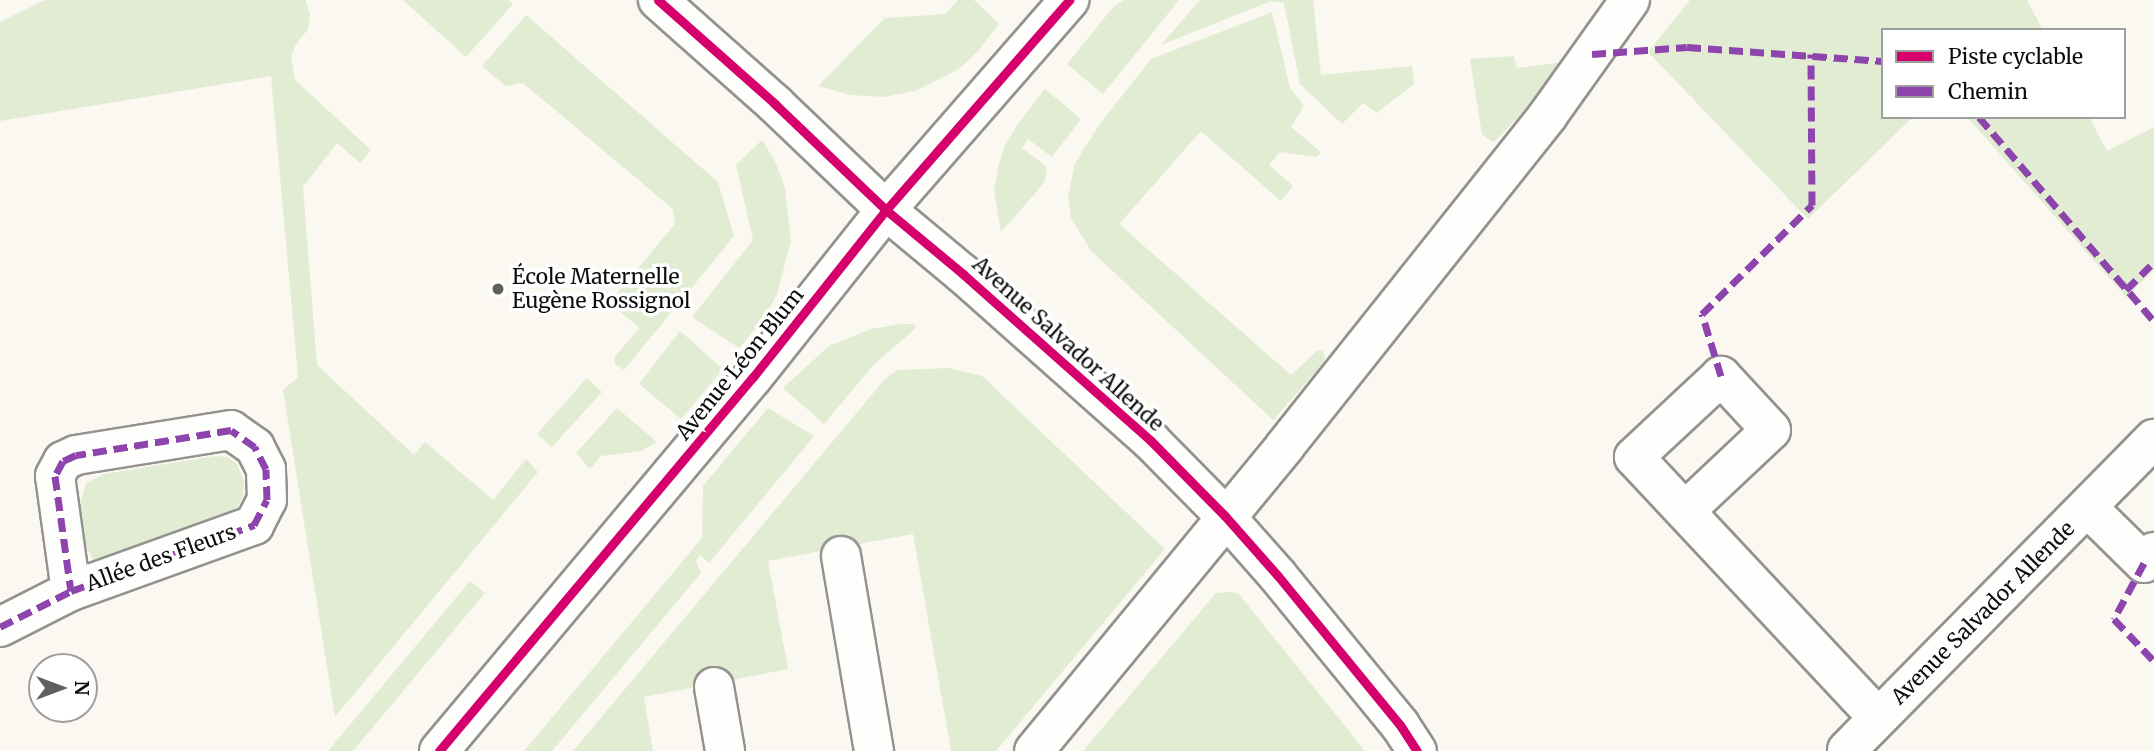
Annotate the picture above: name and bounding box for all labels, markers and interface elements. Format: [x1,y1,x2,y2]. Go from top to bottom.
legend [1881,28,2126,119]
text: Piste cyclable [1948,43,2083,70]
text: Chemin [1948,78,2028,105]
street label: Avenue Salvador Allende [967,252,1169,436]
place label: École Maternelle Eugène Rossignol [512,264,691,314]
marker: École Maternelle Eugène Rossignol [490,281,506,297]
street label: Avenue Léon Blum [671,283,809,445]
street label: Avenue Salvador Allende [1886,516,2080,710]
street label: Allée des Fleurs [83,519,239,597]
north arrow [28,653,98,723]
text: N [70,680,94,696]

